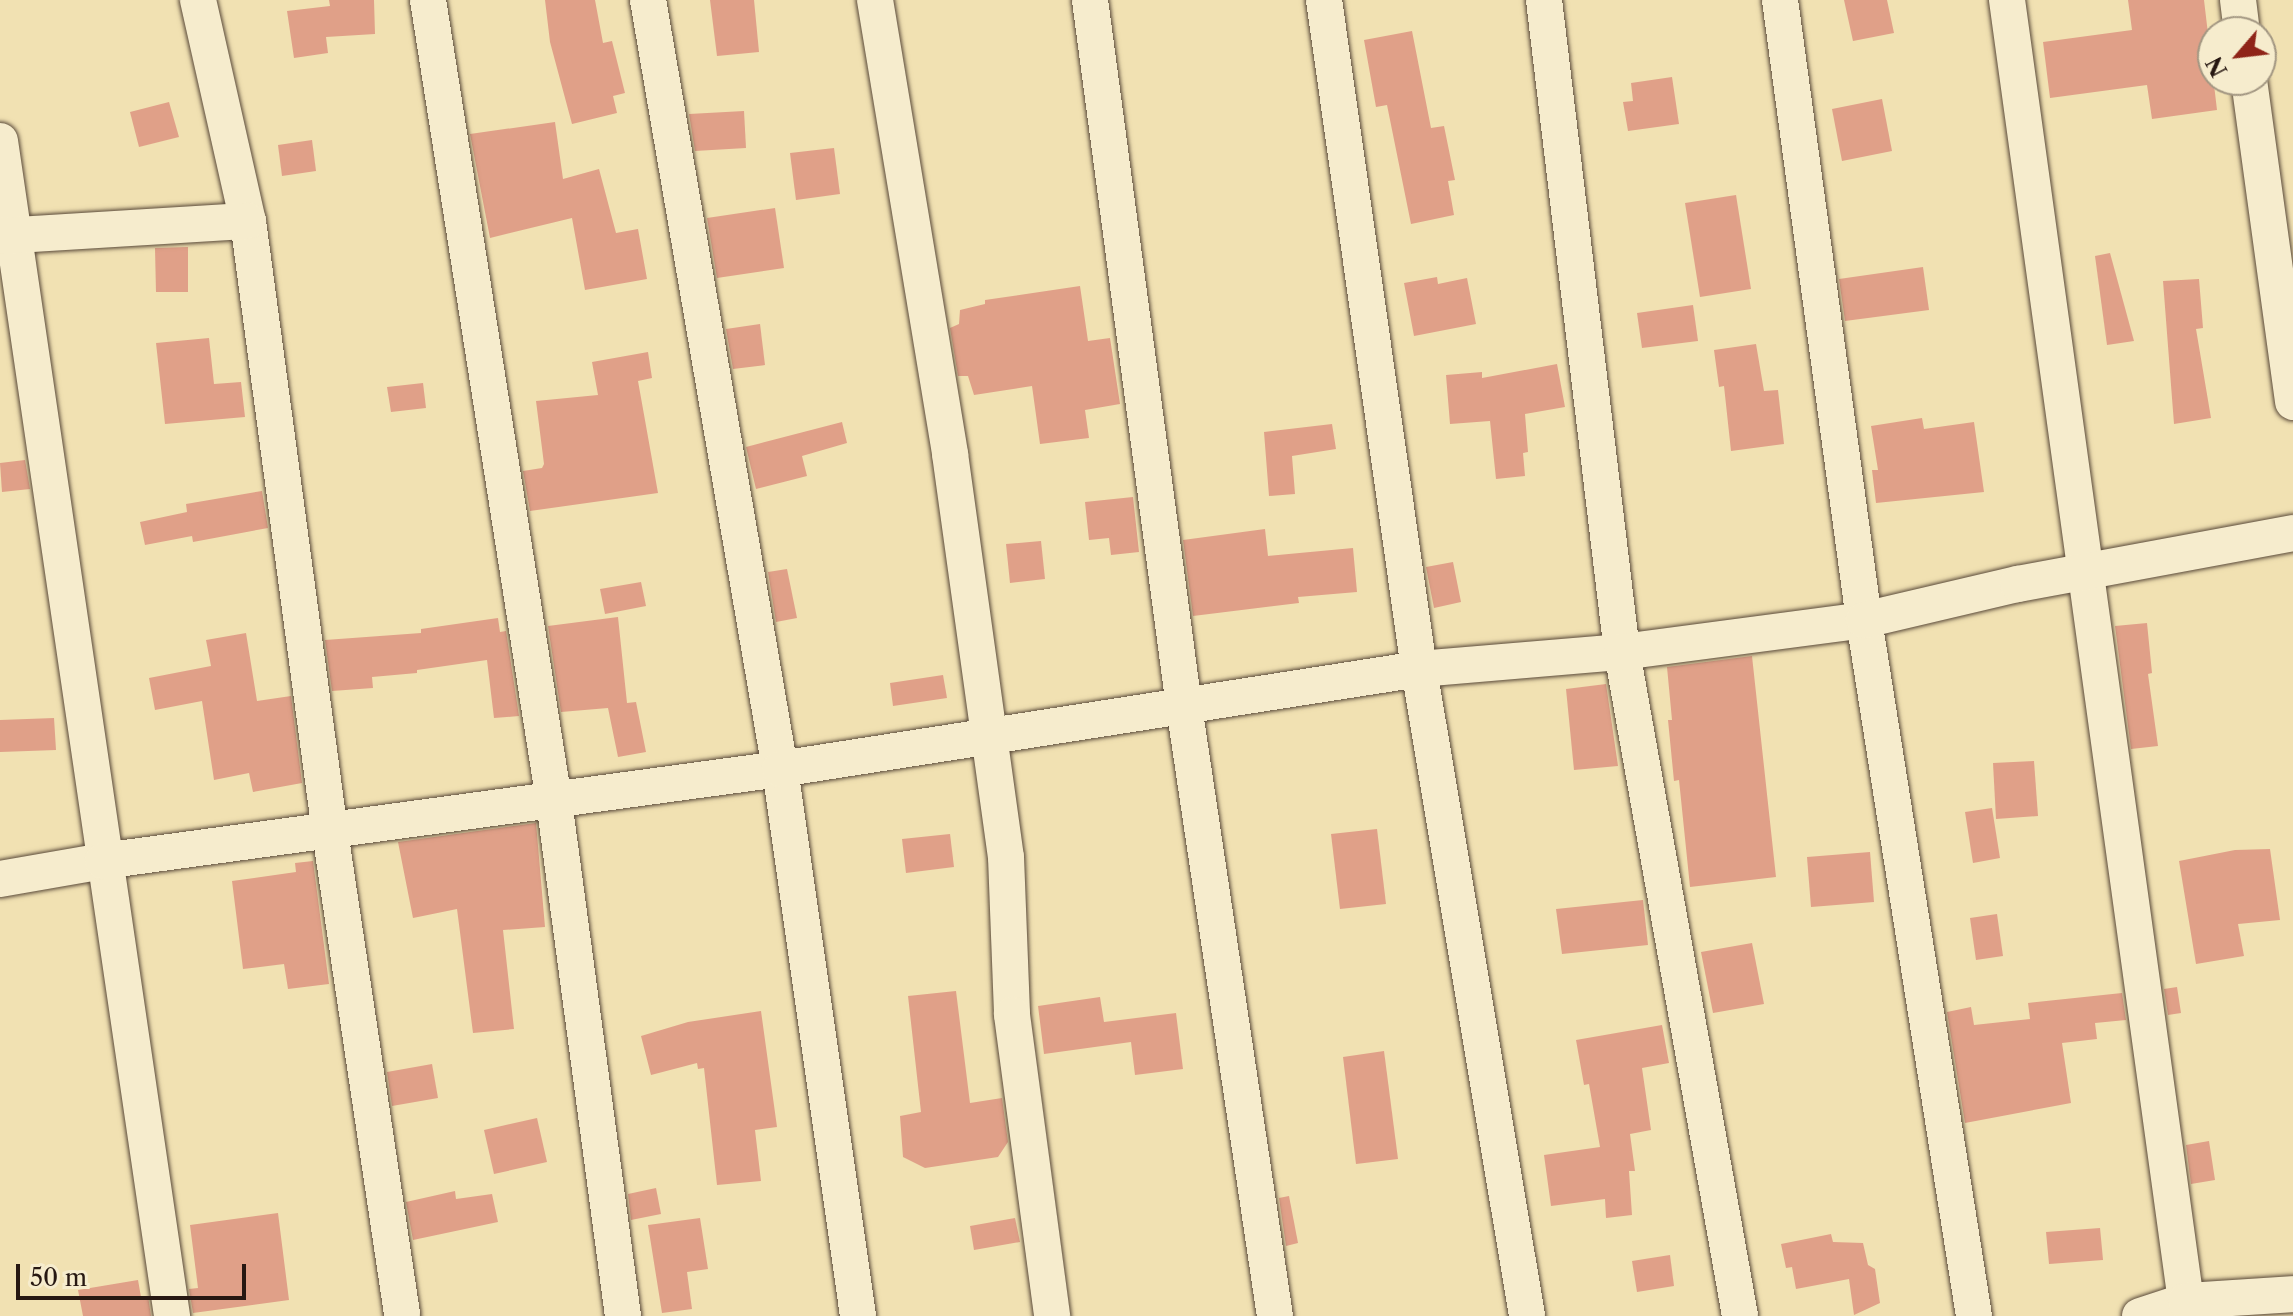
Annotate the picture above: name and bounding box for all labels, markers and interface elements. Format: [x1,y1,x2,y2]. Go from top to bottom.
north arrow [2197,16,2277,96]
text: N [2201,52,2234,81]
scale bar [20,1248,250,1298]
text: 50 m [30,1263,87,1292]

